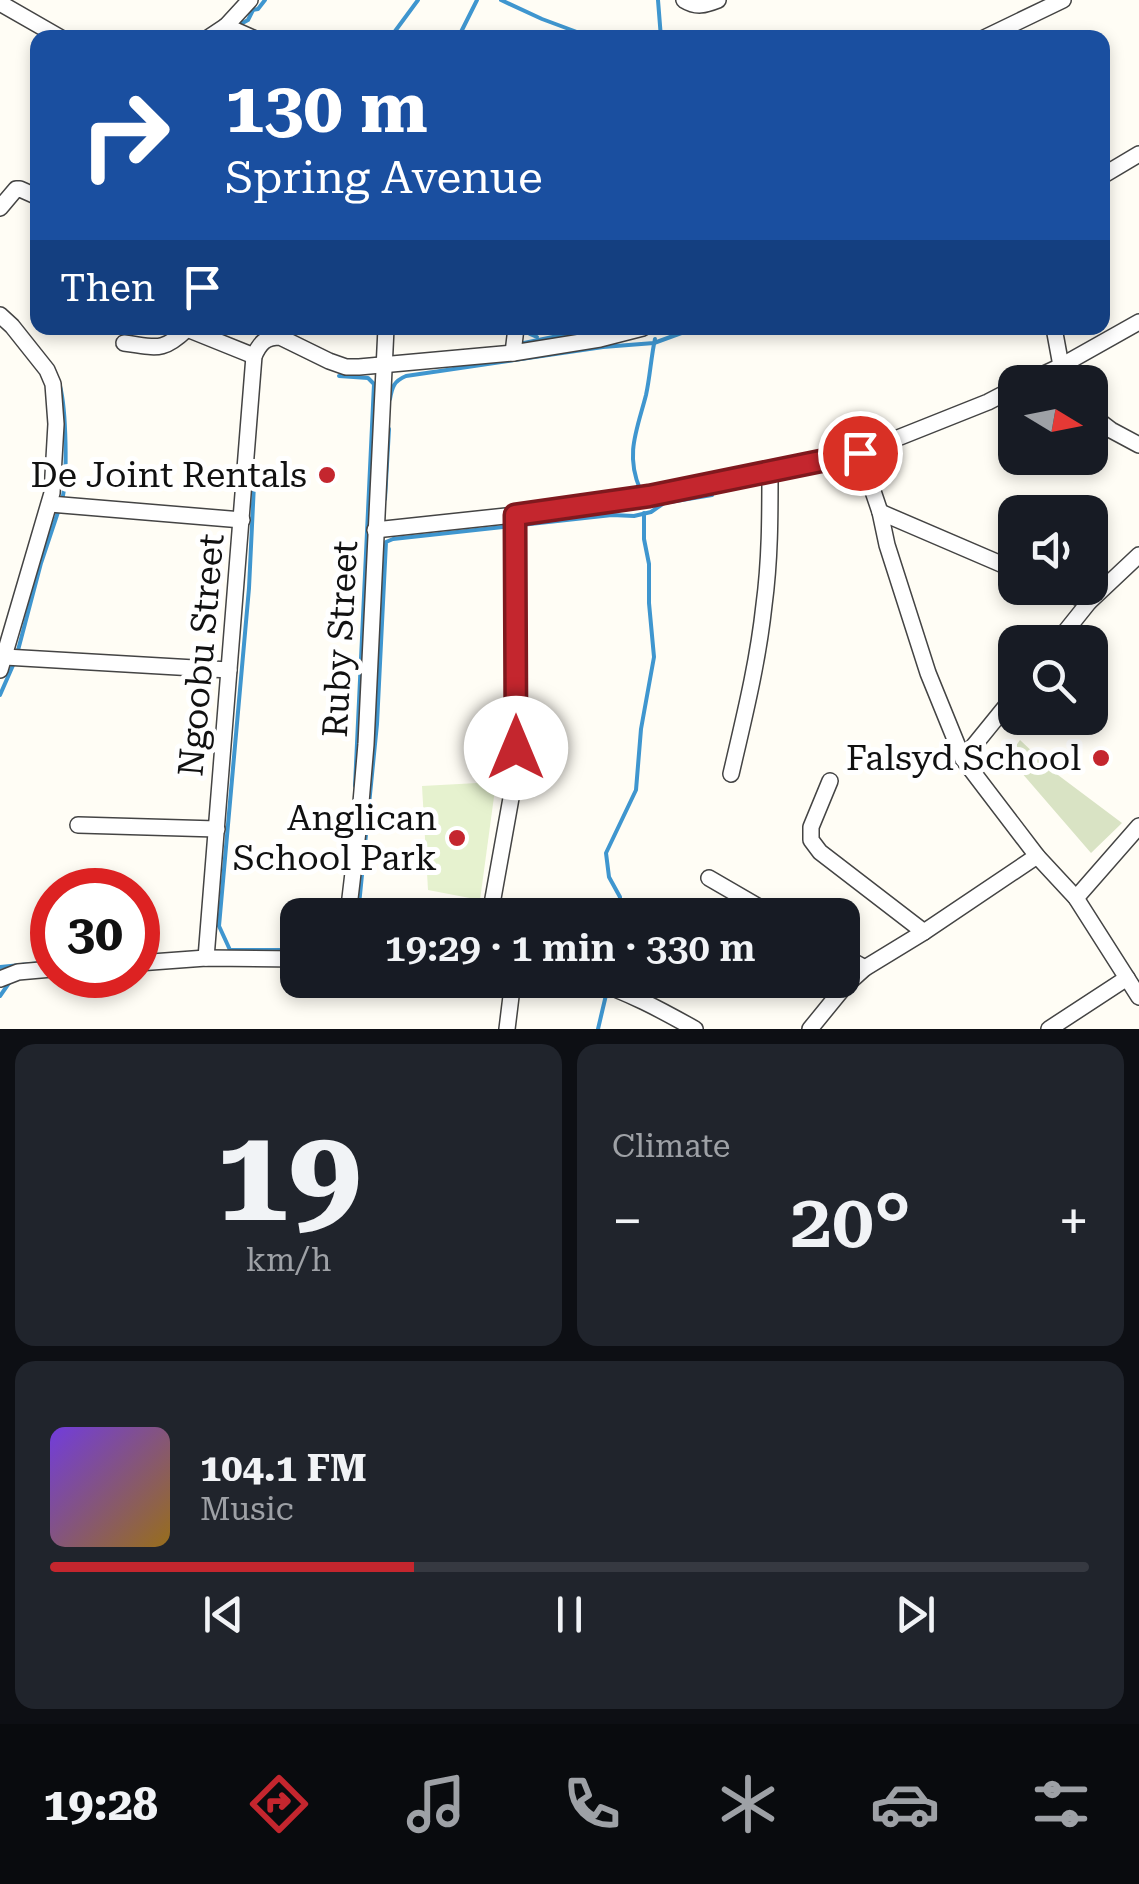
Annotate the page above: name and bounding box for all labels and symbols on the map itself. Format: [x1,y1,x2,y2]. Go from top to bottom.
north arrow [998,365,1108,475]
pin [818,411,903,496]
place label: De Joint Rentals [30,455,307,496]
marker: De Joint Rentals [316,464,338,486]
street label: Ngoobu Street [170,532,233,778]
street label: Ruby Street [315,539,366,739]
position arrow [464,696,568,800]
place label: Falsyd School [846,738,1081,779]
marker: Falsyd School [1090,747,1112,769]
place label: Anglican School Park [233,798,437,879]
marker: Anglican School Park [446,827,468,849]
speed limit sign: 30 [30,868,160,998]

